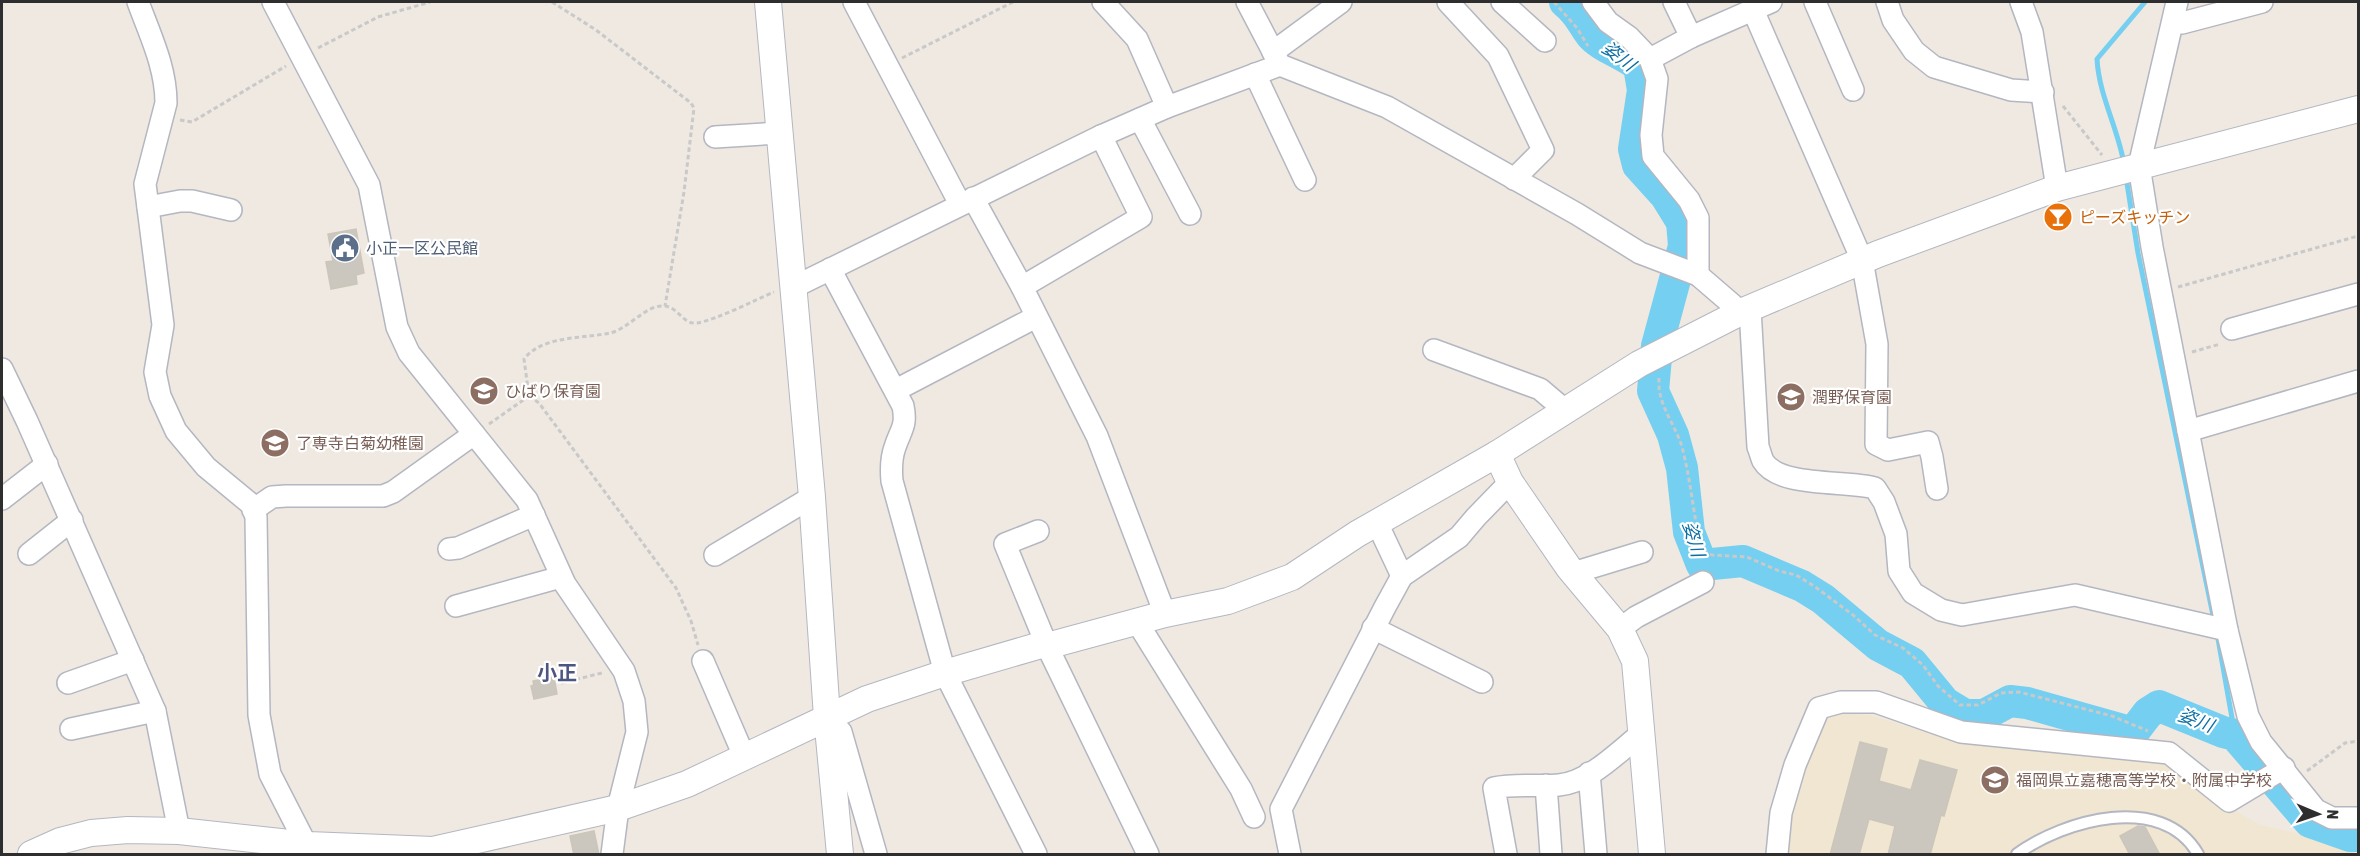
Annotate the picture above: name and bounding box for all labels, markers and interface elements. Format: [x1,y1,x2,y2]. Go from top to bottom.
water label: 姿川 [1598,37,1641,76]
bar icon: ピーズキッチン [2042,201,2074,233]
place label: ピーズキッチン [2079,208,2190,226]
public building icon: 小正一区公民館 [329,232,361,264]
place label: 小正一区公民館 [366,239,478,257]
school or university icon: ひばり保育園 [468,375,500,407]
school or university icon: 潤野保育園 [1775,381,1807,413]
place label: ひばり保育園 [505,382,601,400]
place label: 潤野保育園 [1812,388,1892,406]
school or university icon: 了専寺白菊幼稚園 [259,427,291,459]
place label: 了専寺白菊幼稚園 [296,434,424,452]
water label: 姿川 [1679,519,1710,561]
district label: 小正 [537,661,577,684]
water label: 姿川 [2175,704,2218,737]
school or university icon: 福岡県立嘉穂高等学校・附属中学校 [1979,764,2011,796]
place label: 福岡県立嘉穂高等学校・附属中学校 [2016,771,2272,789]
north arrow [2288,784,2348,844]
text: N [2324,809,2342,820]

